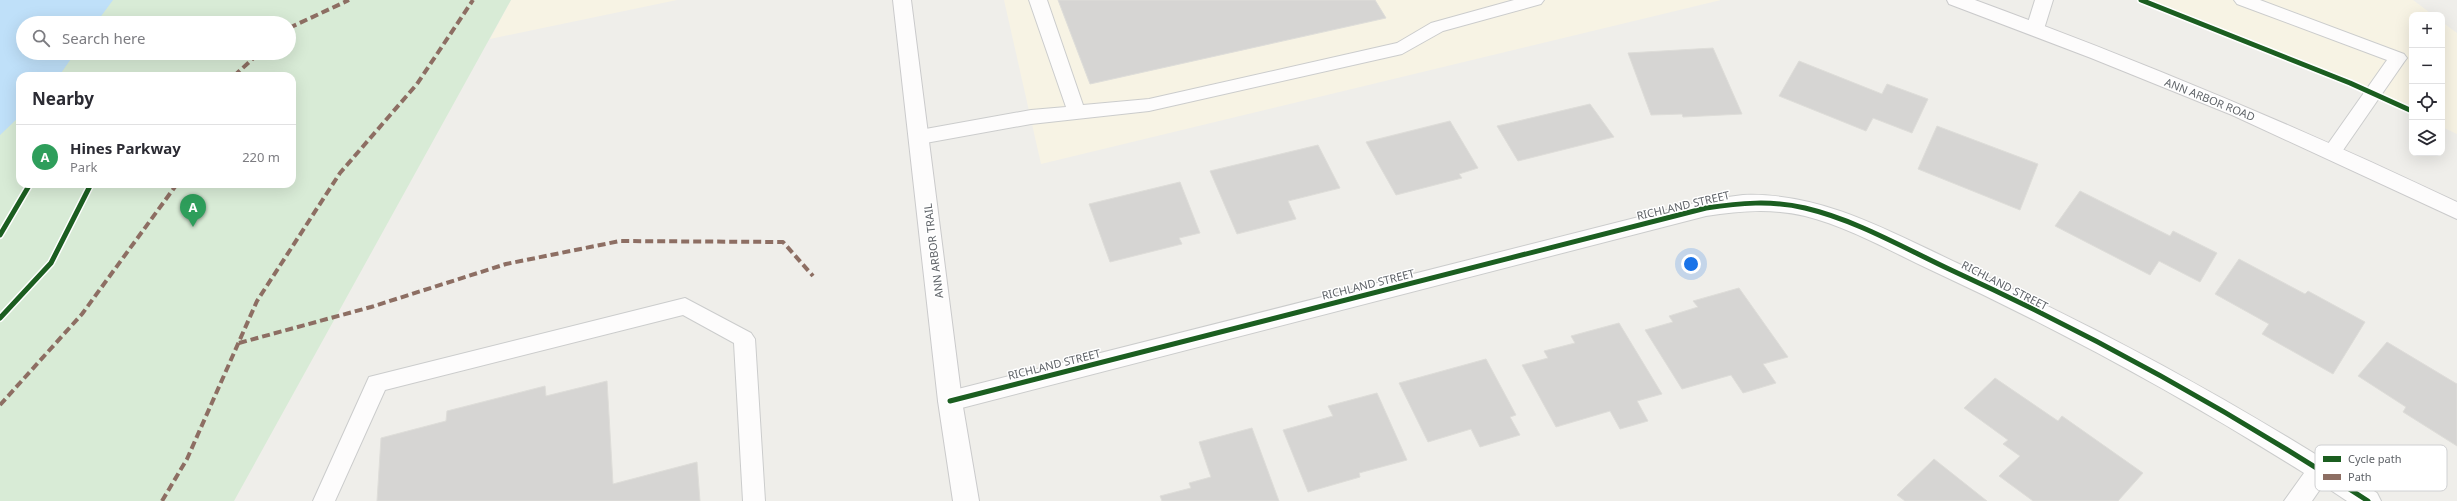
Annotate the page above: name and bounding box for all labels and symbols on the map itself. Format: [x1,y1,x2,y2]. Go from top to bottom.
street label: ANN ARBOR ROAD [2163,74,2257,124]
street label: RICHLAND STREET [1635,187,1731,223]
pin: A [180,194,206,227]
street label: ANN ARBOR TRAIL [920,203,946,299]
your location [1681,254,1701,274]
street label: RICHLAND STREET [1959,257,2051,313]
street label: RICHLAND STREET [1320,265,1416,303]
street label: RICHLAND STREET [1006,345,1102,383]
legend [2315,445,2447,491]
text: Cycle path [2348,451,2401,466]
text: Path [2348,469,2372,484]

